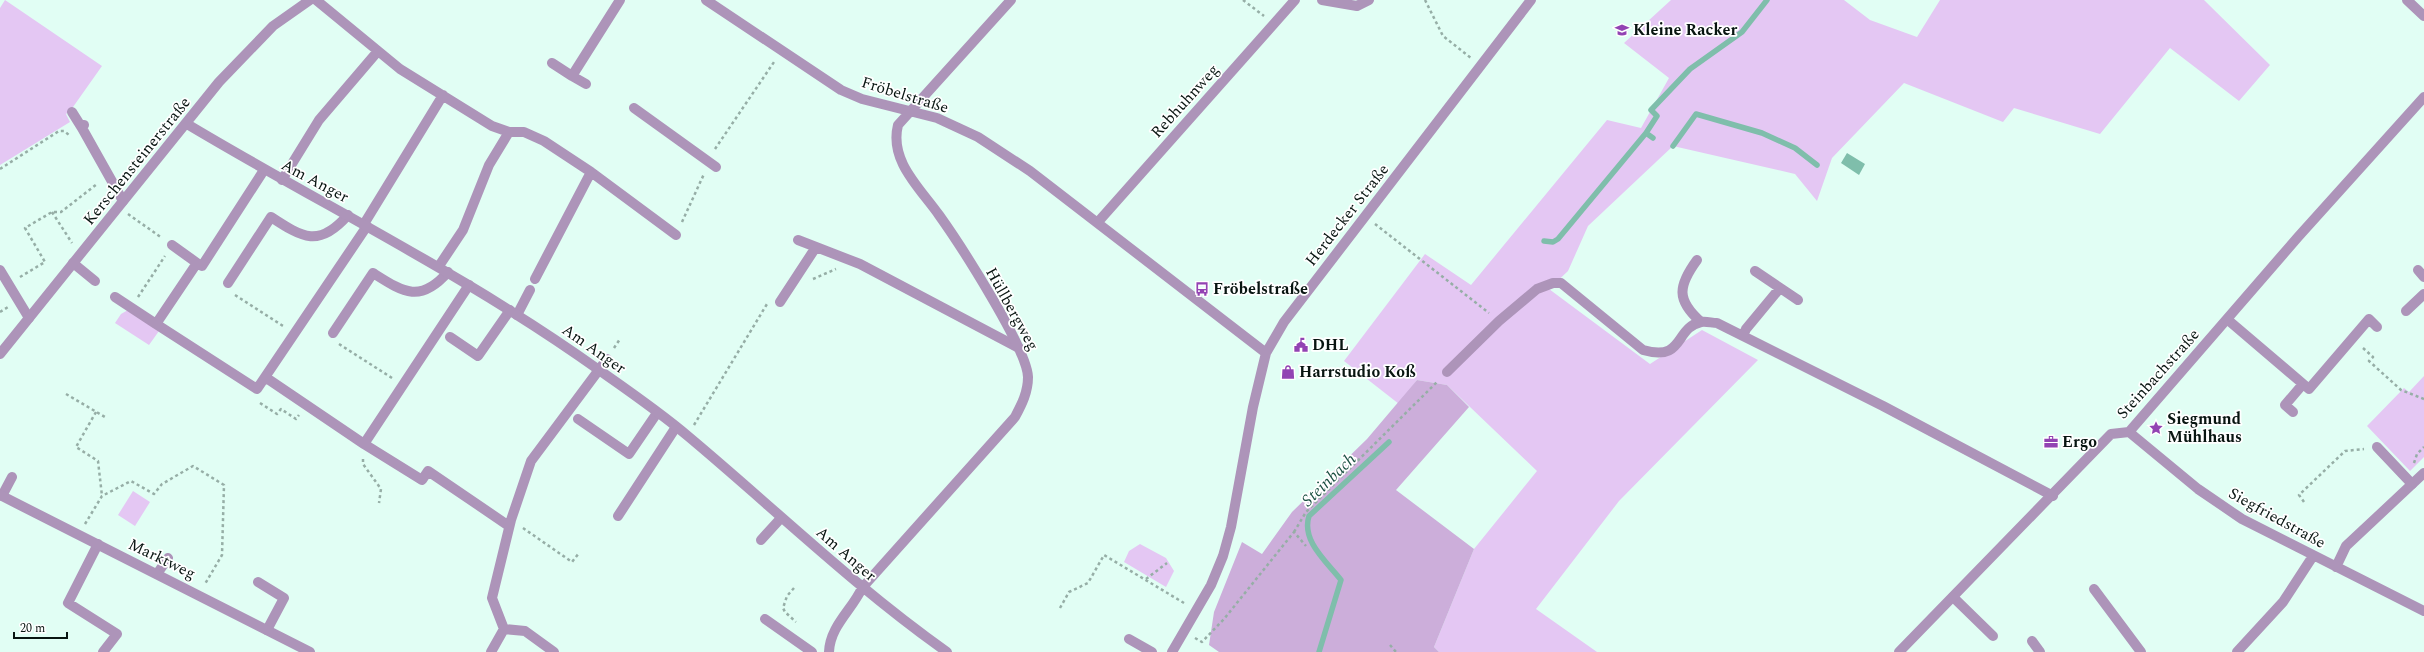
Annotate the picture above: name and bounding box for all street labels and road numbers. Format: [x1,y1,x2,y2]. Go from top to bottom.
street label: Rebhuhnweg [1145,59,1225,143]
street label: Fröbelstraße [858,70,952,120]
street label: Kerschensteinerstraße [78,92,196,230]
street label: Am Anger [277,153,353,209]
street label: Herdecker Straße [1299,159,1395,271]
street label: Hüllbergweg [979,263,1045,355]
street label: Am Anger [557,318,631,380]
street label: Steinbachstraße [2111,323,2205,425]
street label: Siegfriedstraße [2224,481,2330,555]
street label: Am Anger [810,521,882,587]
street label: Marktweg [124,532,200,586]

